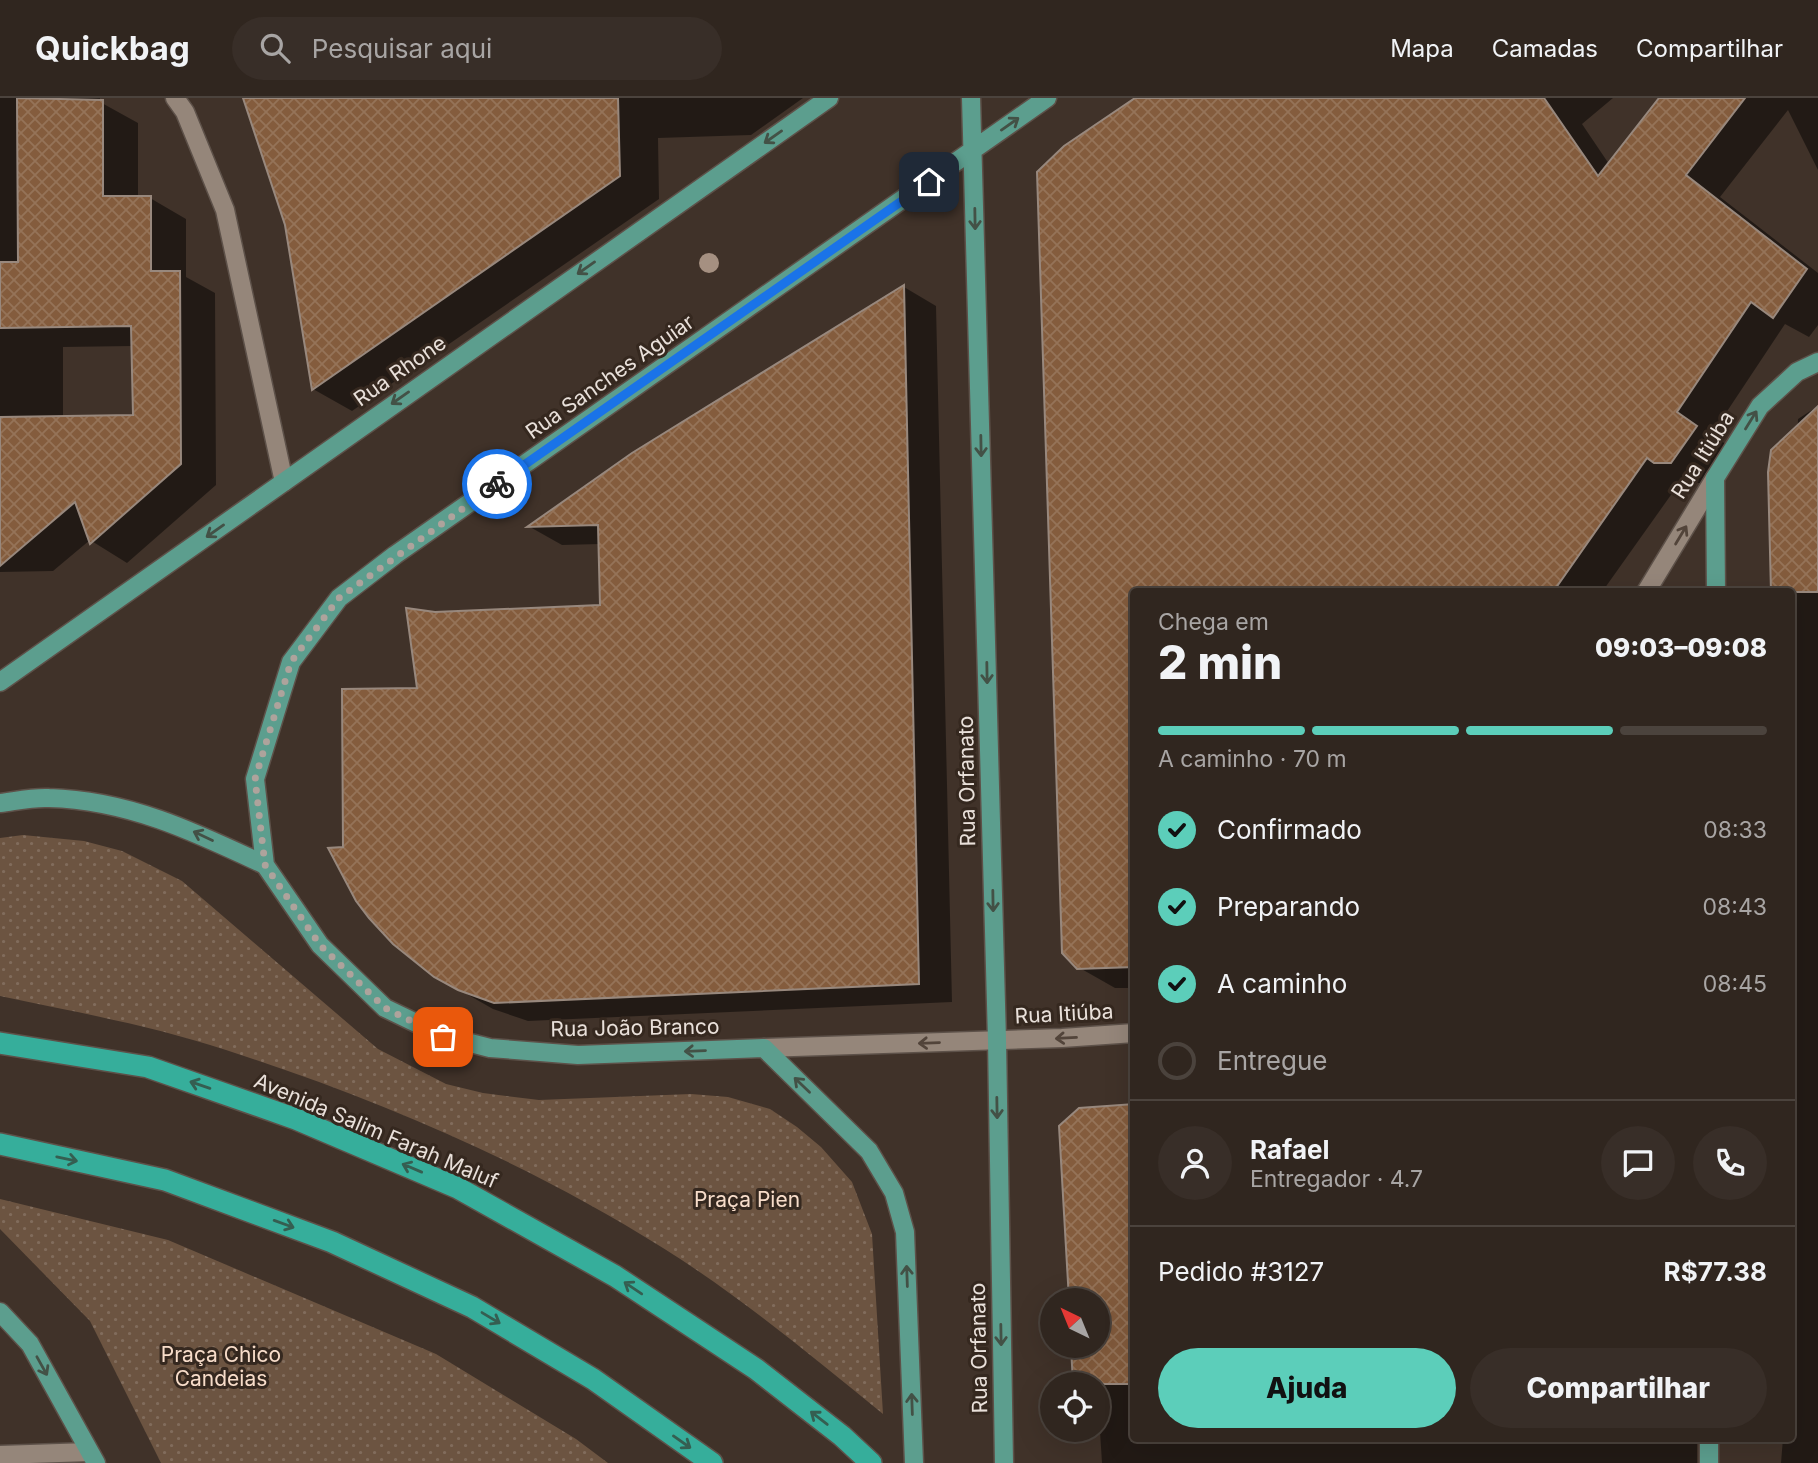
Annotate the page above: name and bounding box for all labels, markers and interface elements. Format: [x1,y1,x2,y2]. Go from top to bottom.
search box [232,17,722,80]
text: Quickbag [35,28,190,68]
icon: search [256,29,294,67]
text: Pesquisar aqui [312,33,492,64]
text: Mapa [1390,34,1454,63]
text: Camadas [1492,34,1598,63]
text: Compartilhar [1636,34,1783,63]
one-way arrow [1000,117,1019,131]
one-way arrow [764,130,783,144]
pin [899,152,959,212]
icon: home [910,163,948,201]
one-way arrow [968,207,982,230]
one-way arrow [577,261,596,275]
street label: Rua Sanches Aguiar [521,309,699,444]
street label: Rua Rhone [349,330,451,411]
one-way arrow [391,391,410,405]
street label: Rua Itiúba [1666,406,1739,503]
one-way arrow [1744,411,1759,430]
one-way arrow [974,434,988,457]
courier [462,449,532,519]
icon: bike [478,465,516,503]
one-way arrow [206,524,225,538]
one-way arrow [1674,525,1688,545]
text: Chega em [1158,608,1269,636]
text: 09:03–09:08 [1595,632,1767,663]
text: 2 min [1158,634,1282,690]
one-way arrow [980,662,993,685]
street label: Rua Orfanato [953,715,980,847]
text: A caminho · 70 m [1158,745,1347,773]
icon: check [1158,811,1196,849]
text: Confirmado [1217,814,1362,845]
text: 08:33 [1703,816,1767,844]
one-way arrow [193,829,214,843]
icon: check [1158,888,1196,926]
one-way arrow [986,889,999,912]
text: Preparando [1217,891,1360,922]
text: 08:43 [1703,893,1767,921]
icon: check [1158,965,1196,1003]
text: A caminho [1217,968,1347,999]
text: 08:45 [1703,970,1767,998]
street label: Rua Itiúba [1014,998,1114,1029]
pin [413,1007,473,1067]
street label: Rua João Branco [550,1014,720,1041]
icon: bag [424,1018,462,1056]
one-way arrow [1055,1031,1078,1044]
one-way arrow [918,1036,941,1049]
one-way arrow [684,1044,707,1057]
text: Entregue [1217,1045,1328,1076]
street label: Avenida Salim Farah Maluf [251,1068,502,1193]
one-way arrow [794,1077,811,1094]
one-way arrow [190,1078,212,1090]
one-way arrow [990,1096,1004,1119]
button: person [1158,1126,1232,1200]
button: chat [1601,1126,1675,1200]
button: phone [1693,1126,1767,1200]
text: Rafael [1250,1134,1330,1165]
one-way arrow [55,1152,78,1166]
one-way arrow [402,1161,423,1174]
text: Entregador · 4.7 [1250,1165,1423,1193]
park label: Praça Pien [694,1187,800,1212]
one-way arrow [272,1219,294,1232]
text: Pedido #3127 [1158,1256,1324,1287]
text: R$77.38 [1664,1256,1767,1287]
one-way arrow [900,1265,913,1288]
one-way arrow [624,1281,643,1295]
street label: Rua Orfanato [965,1282,992,1414]
north arrow [1040,1288,1110,1358]
map controls [1040,1288,1110,1442]
one-way arrow [480,1311,500,1325]
one-way arrow [995,1324,1008,1347]
park label: Praça Chico Candeias [161,1342,281,1391]
button: Ajuda [1158,1348,1456,1428]
button: Compartilhar [1470,1348,1767,1428]
one-way arrow [36,1355,49,1376]
button: locate [1040,1372,1110,1442]
one-way arrow [905,1392,918,1415]
one-way arrow [811,1411,829,1426]
one-way arrow [672,1435,691,1449]

